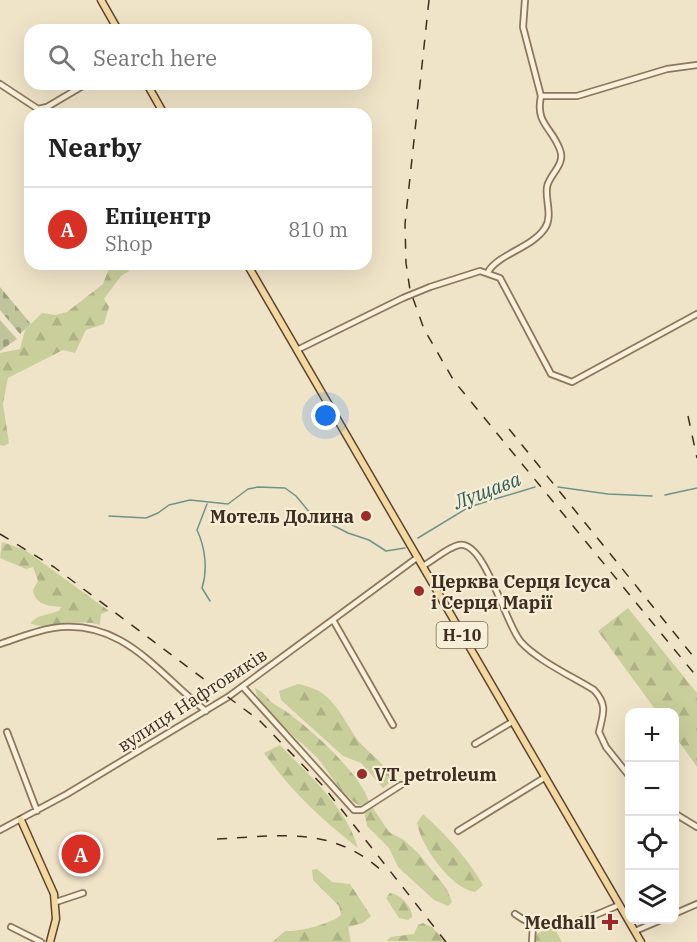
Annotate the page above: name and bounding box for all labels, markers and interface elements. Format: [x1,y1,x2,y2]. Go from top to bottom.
search box [24,24,372,90]
icon: search [45,41,78,74]
text: Search here [93,43,217,72]
text: Nearby [48,130,142,164]
text: Епіцентр [105,201,211,230]
text: A [61,216,74,243]
text: 810 m [288,216,348,243]
text: Shop [105,230,153,257]
your location [311,401,340,430]
water label: Лущава [448,465,525,516]
place label: Мотель Долина [210,505,354,528]
marker: Мотель Долина [359,509,373,523]
place label: Церква Серця Ісуса і Серця Марії [431,570,611,614]
marker: Церква Серця Ісуса і Серця Марії [412,584,426,598]
road number: Н-10 [436,622,488,648]
street label: вулиця Нафтовиків [113,643,271,757]
map controls [625,708,679,924]
button: + [625,708,679,762]
button: − [625,762,679,816]
place label: VT petroleum [374,763,497,786]
marker: VT petroleum [355,767,369,781]
button: locate [625,816,679,870]
pin: A [62,832,100,876]
button: layers [625,870,679,924]
place label: Medhall [524,911,596,934]
marker: Medhall [601,913,619,931]

